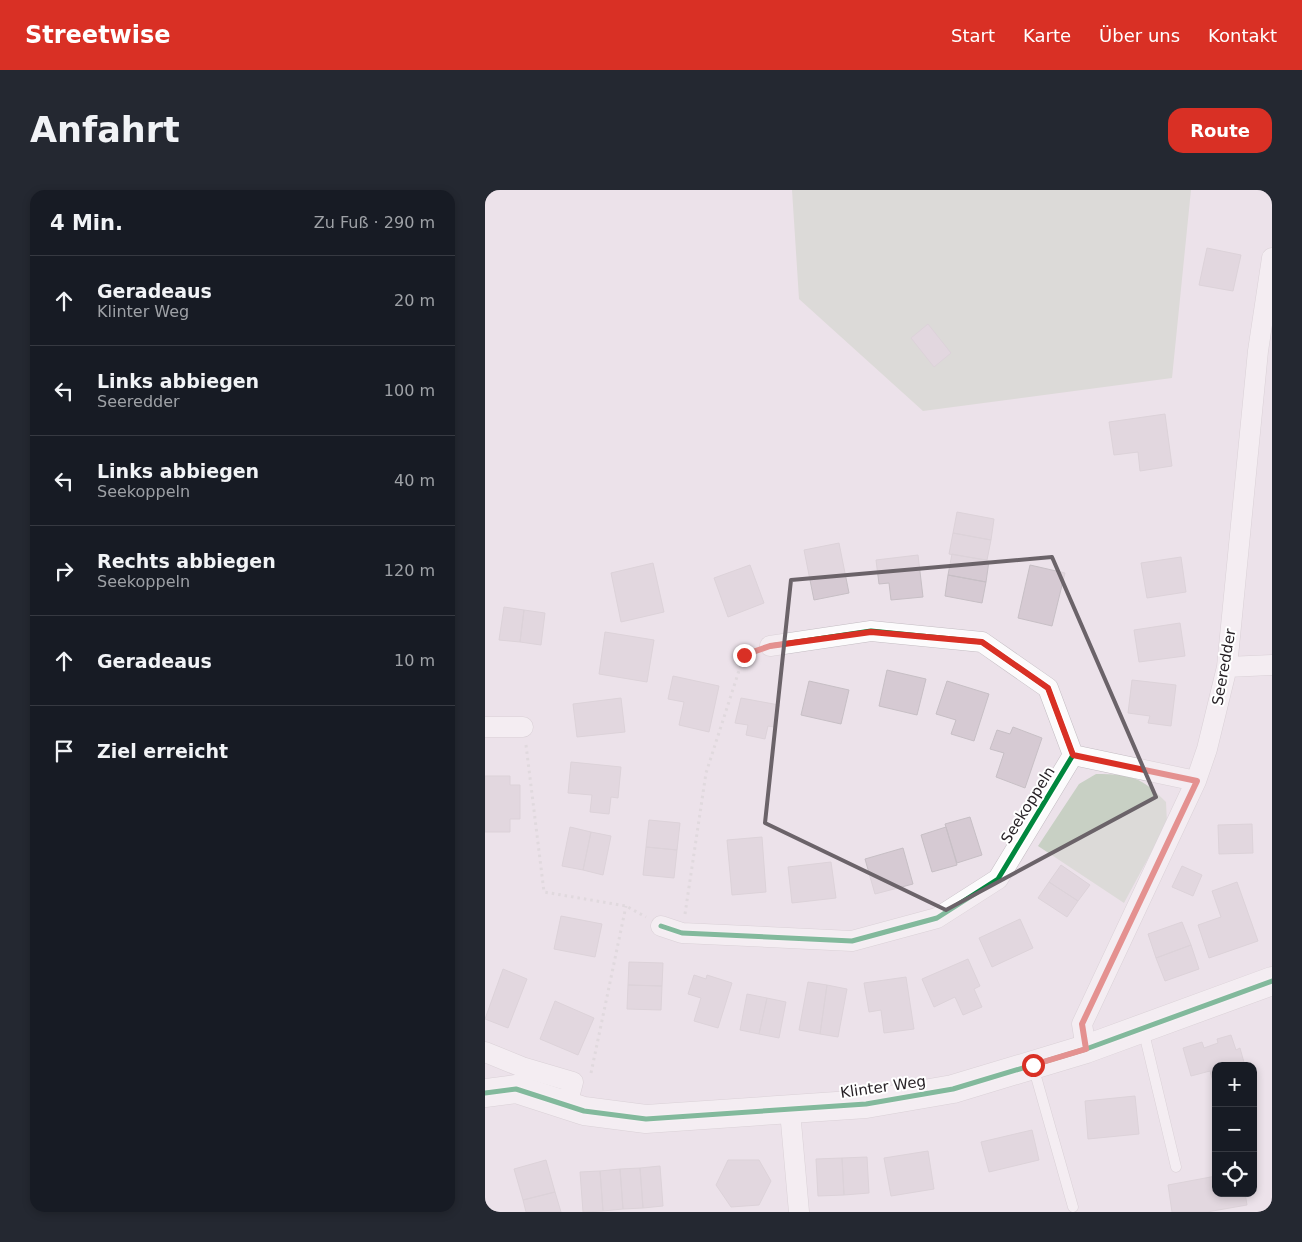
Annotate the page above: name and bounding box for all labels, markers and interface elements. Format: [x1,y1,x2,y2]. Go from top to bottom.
text: Streetwise [25,21,171,49]
text: Start [951,25,995,46]
text: Karte [1023,25,1071,46]
text: Über uns [1099,25,1180,46]
text: Kontakt [1208,25,1277,46]
button: Route [1168,108,1272,153]
text: Anfahrt [30,110,180,150]
text: 4 Min. [50,211,123,235]
text: Zu Fuß · 290 m [314,213,435,232]
text: Geradeaus [97,280,212,302]
icon: ahead [50,287,78,315]
text: 20 m [394,291,435,310]
text: Klinter Weg [97,302,189,321]
text: Links abbiegen [97,370,259,392]
icon: left [50,377,78,405]
text: 100 m [384,381,435,400]
text: Seeredder [97,392,180,411]
text: Links abbiegen [97,460,259,482]
icon: left [50,467,78,495]
text: 40 m [394,471,435,490]
text: Seekoppeln [97,482,190,501]
text: Rechts abbiegen [97,550,276,572]
icon: right [50,557,78,585]
text: 120 m [384,561,435,580]
text: Seekoppeln [97,572,190,591]
street label: Seeredder [1208,626,1240,707]
route end [733,644,756,667]
icon: ahead [50,647,78,675]
text: Geradeaus [97,650,212,672]
text: 10 m [394,651,435,670]
icon: arrive [50,737,78,765]
text: Ziel erreicht [97,740,228,762]
street label: Seekoppeln [997,763,1059,847]
route start [1022,1054,1045,1077]
map controls [1212,1062,1257,1197]
button: + [1212,1062,1257,1107]
street label: Klinter Weg [839,1072,927,1102]
button: − [1212,1107,1257,1152]
button: locate [1212,1152,1257,1197]

